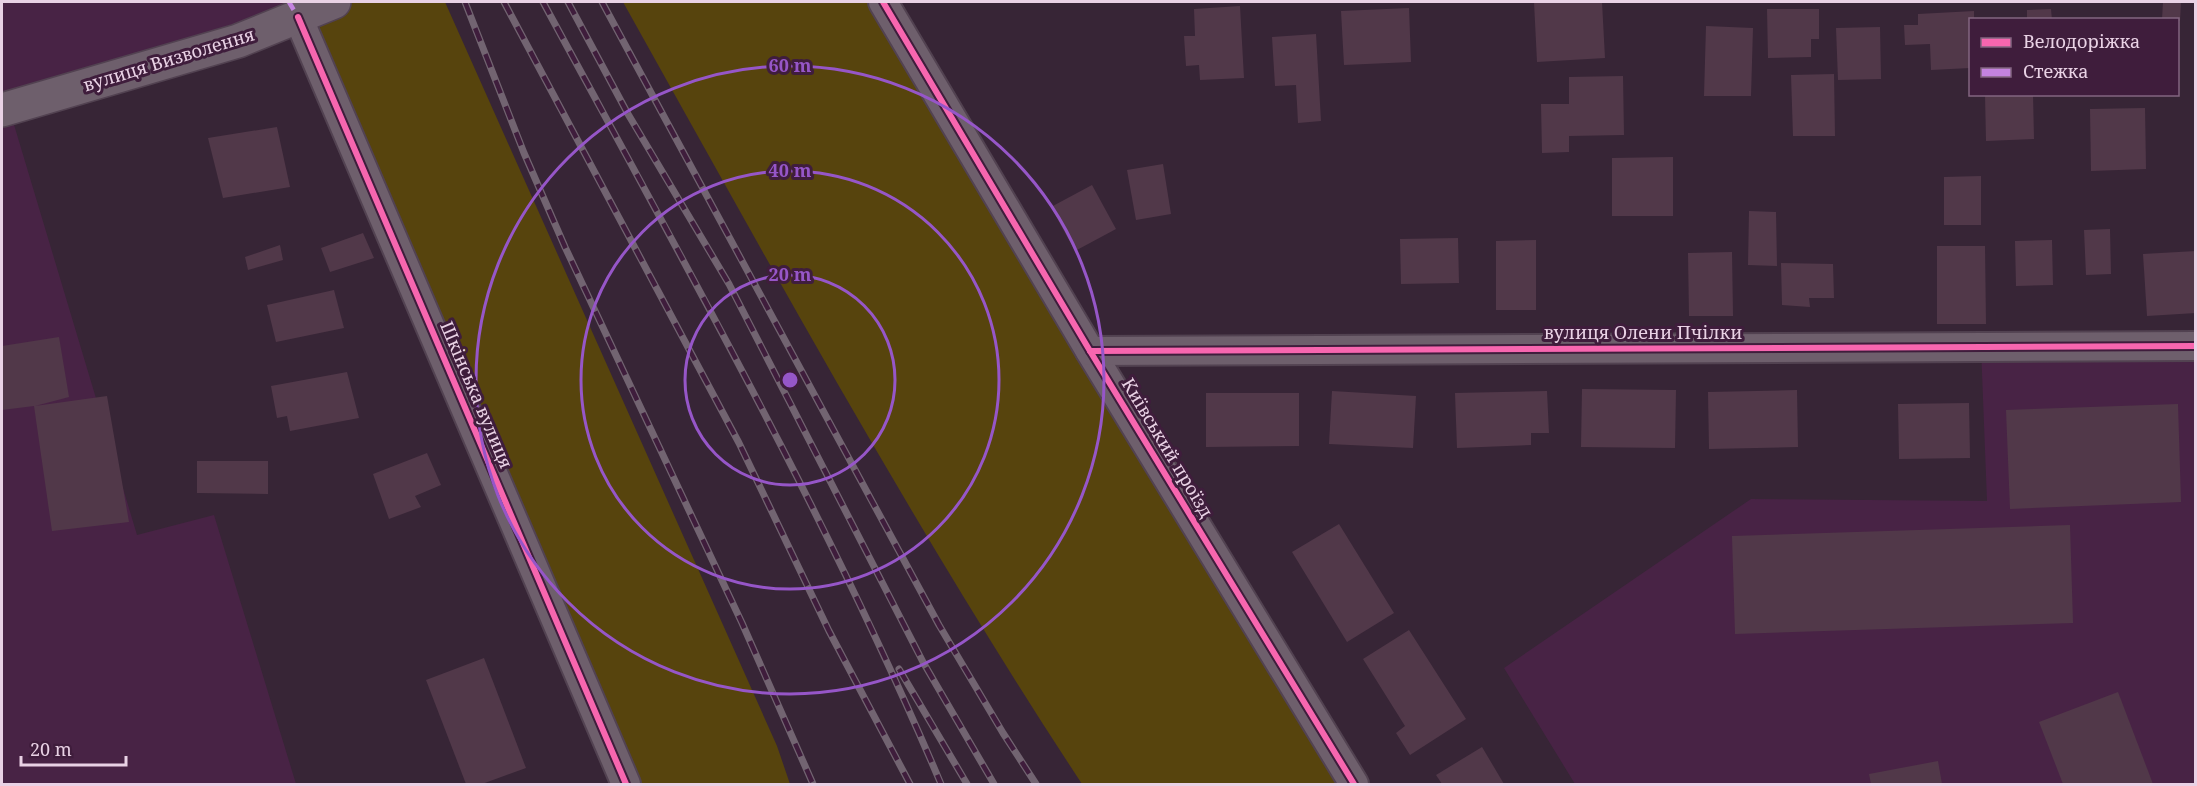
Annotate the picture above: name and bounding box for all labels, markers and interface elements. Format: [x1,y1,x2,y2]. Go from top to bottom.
legend [1969,18,2179,96]
street label: вулиця Визволення [80,22,257,97]
text: Велодоріжка [2023,29,2140,53]
text: 60 m [769,53,812,77]
text: Стежка [2023,59,2089,83]
text: 40 m [769,158,812,182]
text: 20 m [769,262,812,286]
street label: Шкінська вулиця [435,317,519,472]
street label: вулиця Олени Пчілки [1544,320,1742,344]
centre of rings [780,370,800,390]
street label: Київський проїзд [1117,373,1219,522]
scale bar [21,729,126,767]
text: 20 m [30,737,72,761]

